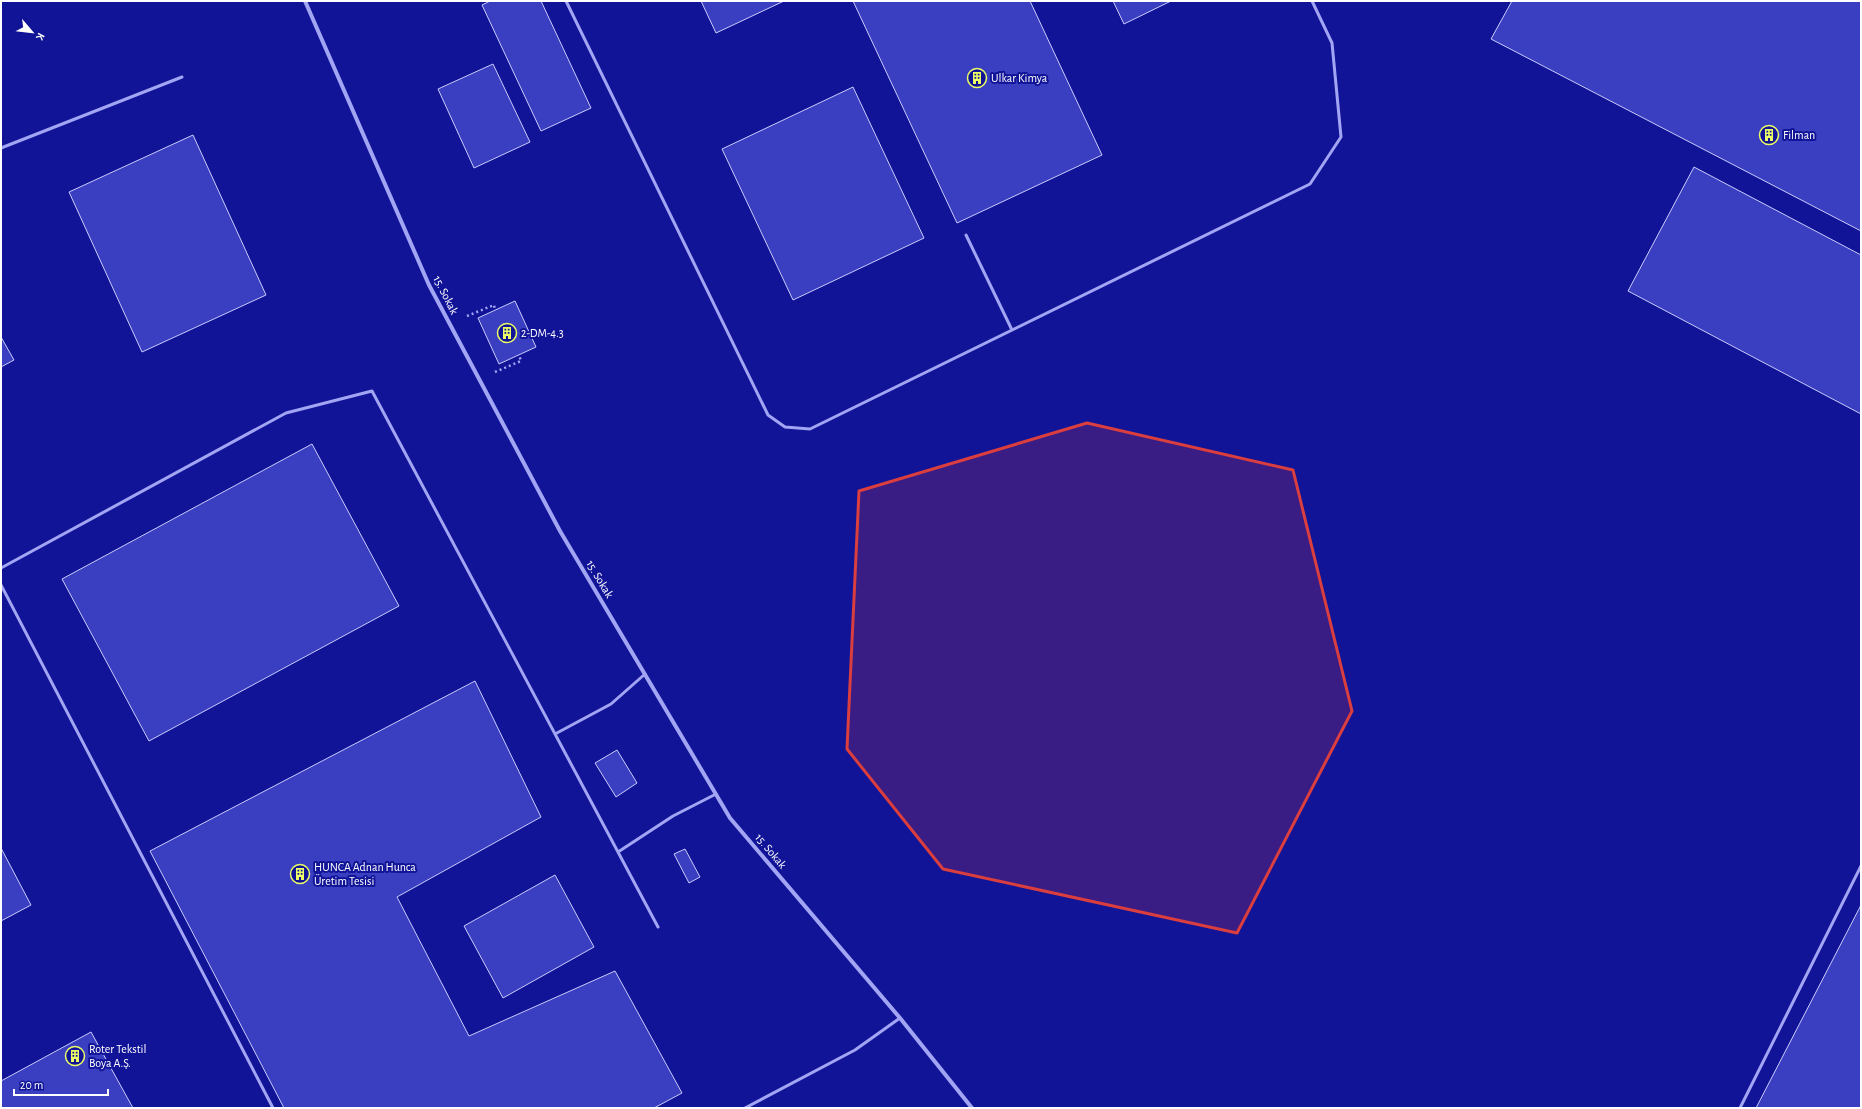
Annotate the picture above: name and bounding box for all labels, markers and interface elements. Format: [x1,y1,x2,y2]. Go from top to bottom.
north arrow [12,12,52,52]
text: K [34,31,47,42]
building icon: Ulkar Kimya [966,67,988,89]
place label: Ulkar Kimya [991,72,1048,85]
building icon: Filman [1758,124,1780,146]
place label: Filman [1783,129,1815,141]
street label: 15. Sokak [431,274,461,317]
building icon: 2-DM-4.3 [496,322,518,344]
place label: 2-DM-4.3 [521,327,564,339]
street label: 15. Sokak [584,558,616,600]
street label: 15. Sokak [753,831,789,871]
place label: HUNCA Adnan Hunca Üretim Tesisi [314,861,416,887]
building icon: HUNCA Adnan Hunca Üretim Tesisi [289,863,311,885]
place label: Roter Tekstil Boya A.Ş. [89,1043,146,1070]
building icon: Roter Tekstil Boya A.Ş. [64,1045,86,1067]
scale bar [14,1071,108,1097]
text: 20 m [20,1079,43,1091]

